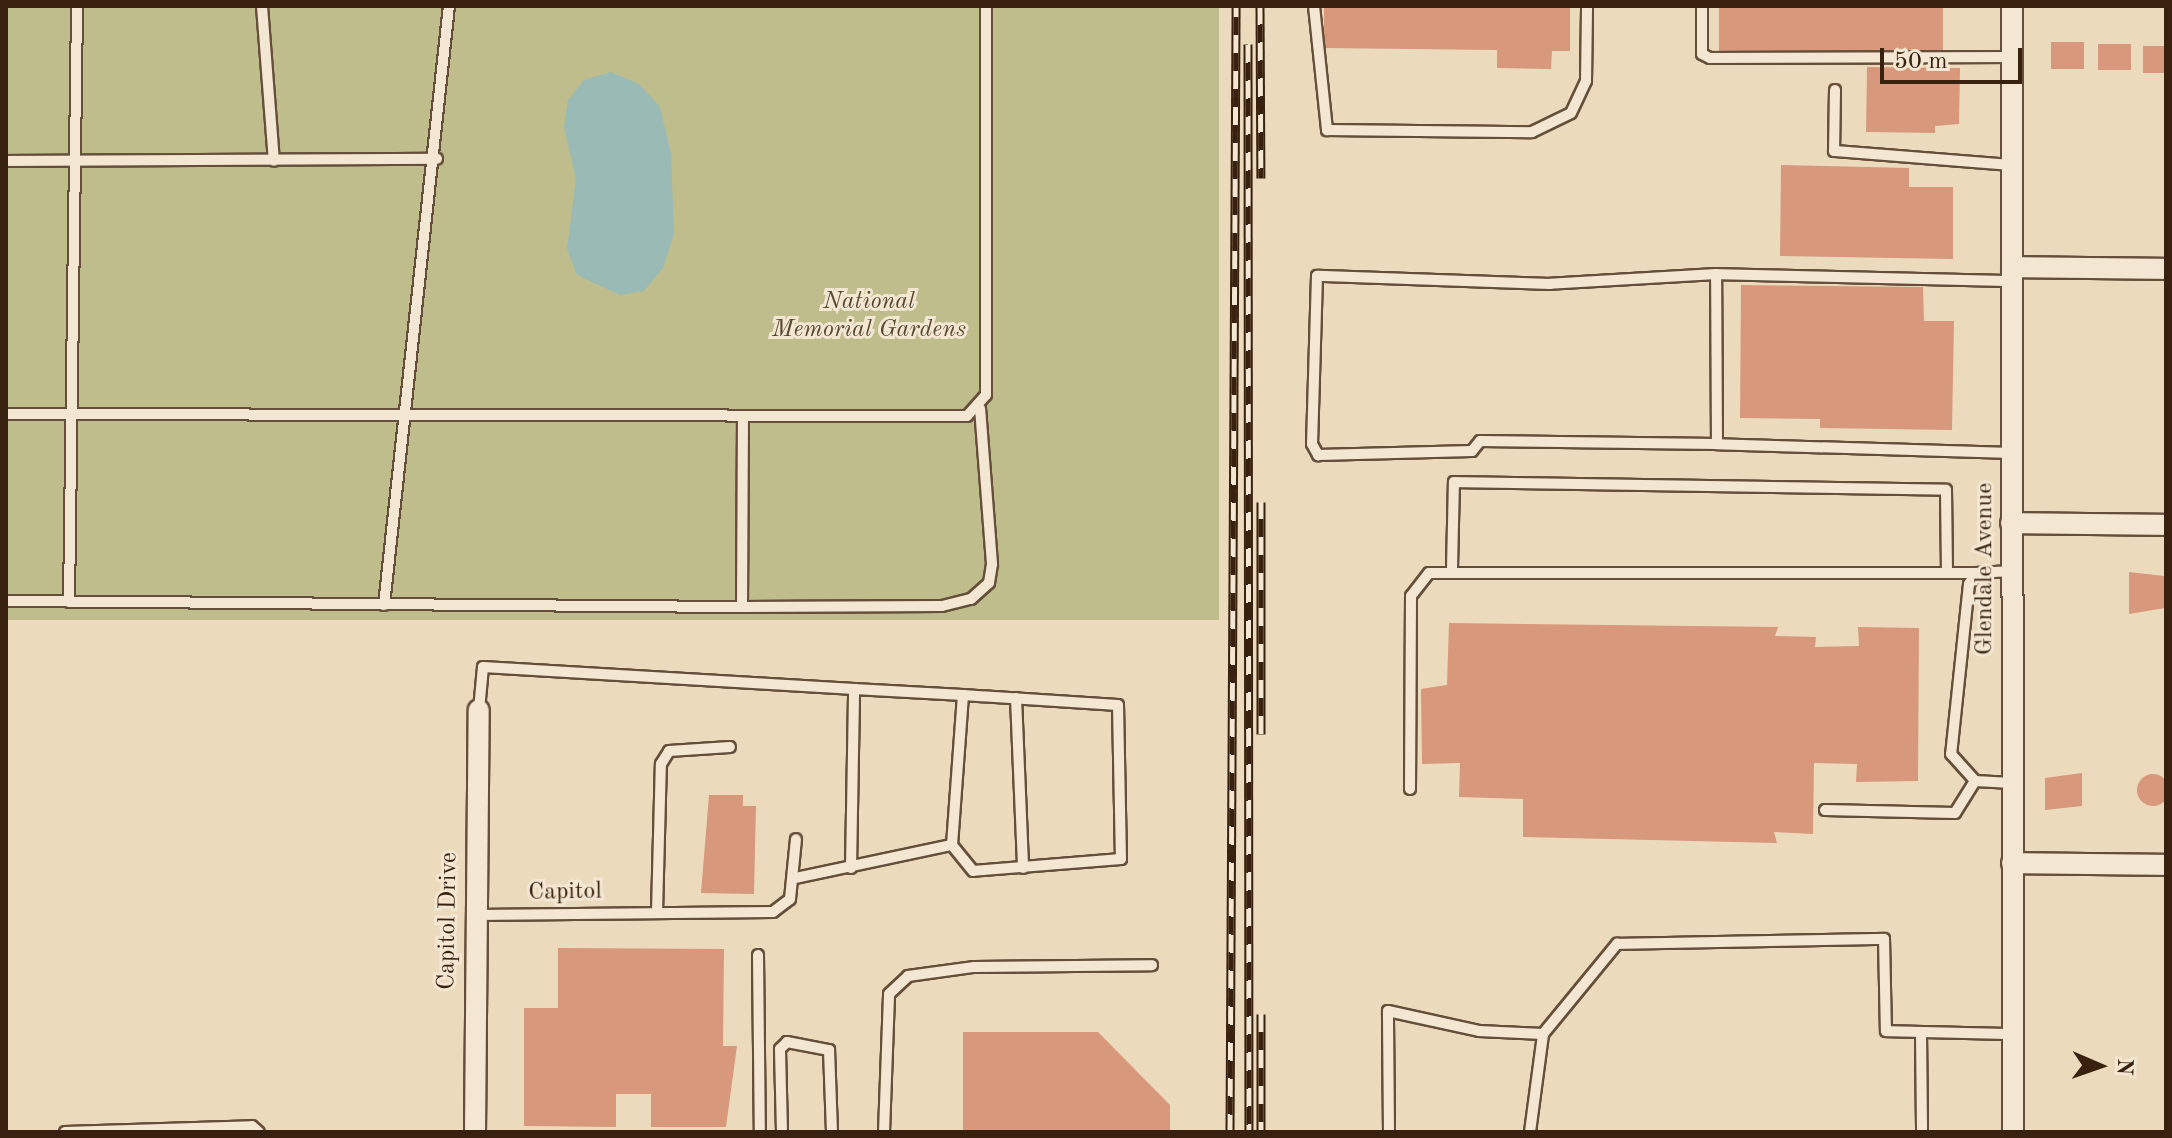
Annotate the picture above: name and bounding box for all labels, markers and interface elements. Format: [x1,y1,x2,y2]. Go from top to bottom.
scale bar [1884,32,2026,82]
text: 50 m [1894,50,1948,74]
park label: National Memorial Gardens [772,289,966,345]
street label: Glendale Avenue [1972,483,2000,655]
street label: Capitol Drive [433,852,465,990]
street label: Capitol [528,878,602,908]
north arrow [2060,1026,2140,1106]
text: N [2113,1058,2135,1076]

